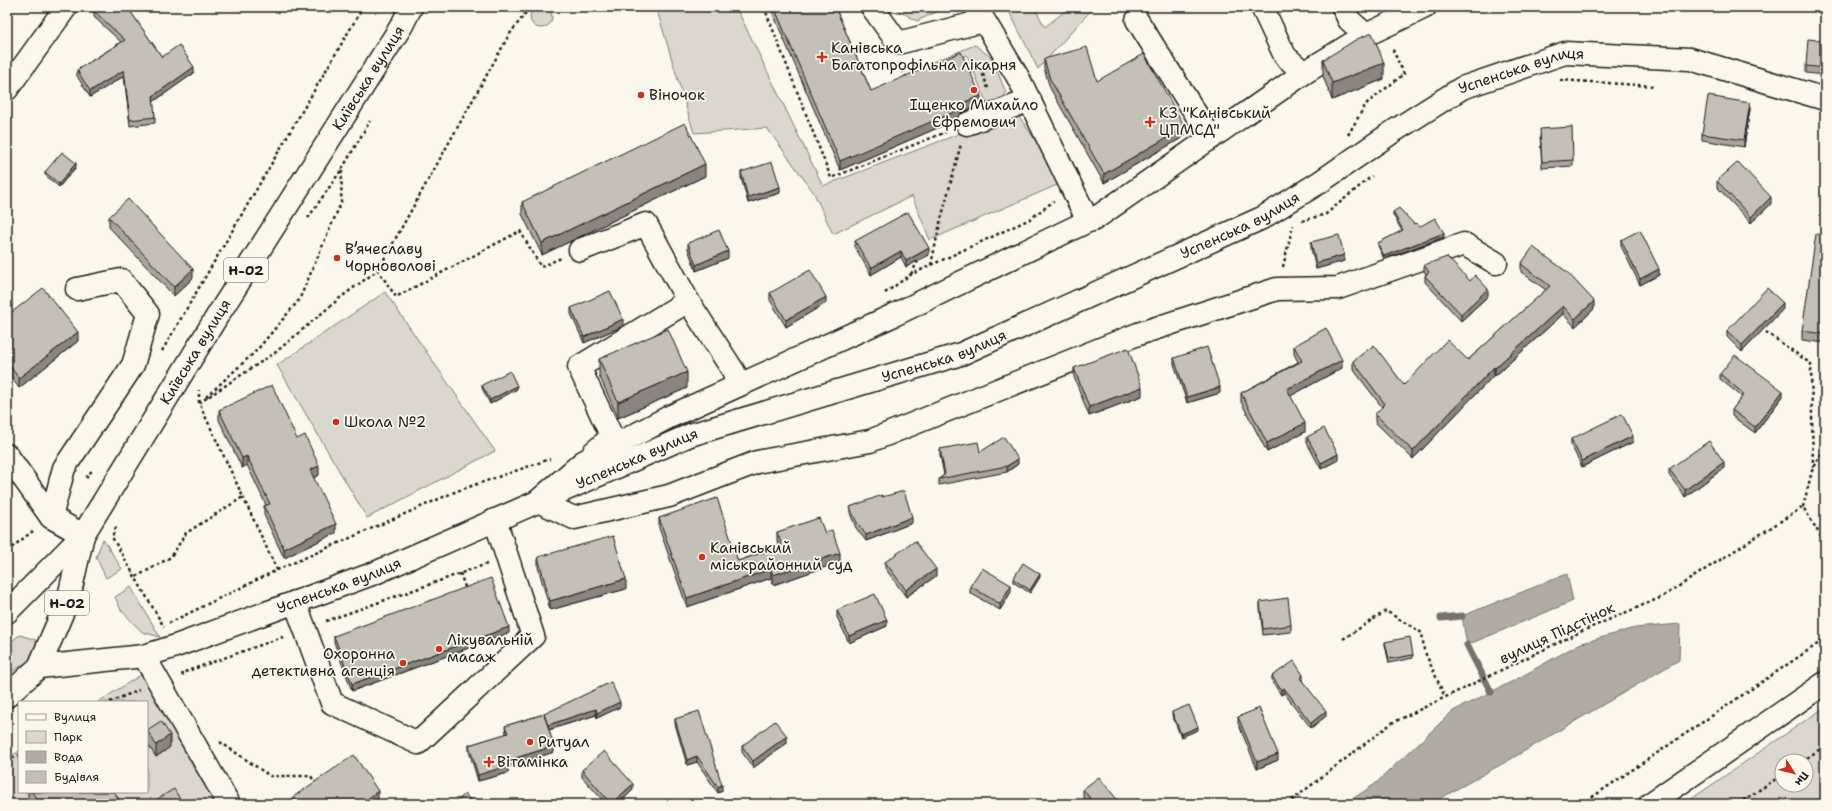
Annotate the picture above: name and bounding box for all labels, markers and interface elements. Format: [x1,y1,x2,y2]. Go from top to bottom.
street label: Київська вулиця [328,22,409,134]
place label: Канівська Багатопрофільна лікарня [831,38,1017,75]
street label: Успенська вулиця [1456,43,1585,99]
marker: Канівська Багатопрофільна лікарня [816,51,828,63]
place label: Віночок [649,85,705,105]
marker: Іщенко Михайло Єфремович [969,85,979,95]
marker: Віночок [636,90,646,100]
place label: Іщенко Михайло Єфремович [910,95,1038,132]
place label: КЗ "Канівський ЦПМСД" [1159,103,1271,140]
marker: КЗ "Канівський ЦПМСД" [1144,116,1156,128]
street label: Успенська вулиця [1177,187,1303,264]
place label: В’ячеславу Чорноволові [345,239,436,276]
marker: В’ячеславу Чорноволові [332,253,342,263]
road number: Н-02 [224,258,268,282]
street label: Київська вулиця [155,295,235,408]
street label: Успенська вулиця [879,325,1010,387]
place label: Школа №2 [344,412,426,432]
marker: Школа №2 [331,417,341,427]
street label: Успенська вулиця [573,423,700,494]
place label: Канівський міськрайонний суд [710,538,853,575]
marker: Канівський міськрайонний суд [697,552,707,562]
street label: Успенська вулиця [274,553,404,618]
road number: Н-02 [45,591,89,615]
street label: вулиця Підстінок [1496,598,1618,668]
place label: Лікувальній масаж [447,630,533,667]
place label: Охоронна детективна агенція [252,644,396,681]
marker: Лікувальній масаж [434,644,444,654]
marker: Охоронна детективна агенція [398,658,408,668]
legend [18,701,148,793]
text: Вулиця [54,709,96,725]
text: Парк [54,729,83,745]
place label: Ритуал [538,732,590,752]
marker: Ритуал [525,737,535,747]
text: Вода [54,749,83,765]
place label: Вітамінка [497,752,569,772]
north arrow [1774,753,1814,793]
marker: Вітамінка [484,757,494,767]
text: Пн [1791,768,1812,789]
text: Будівля [54,769,99,785]

